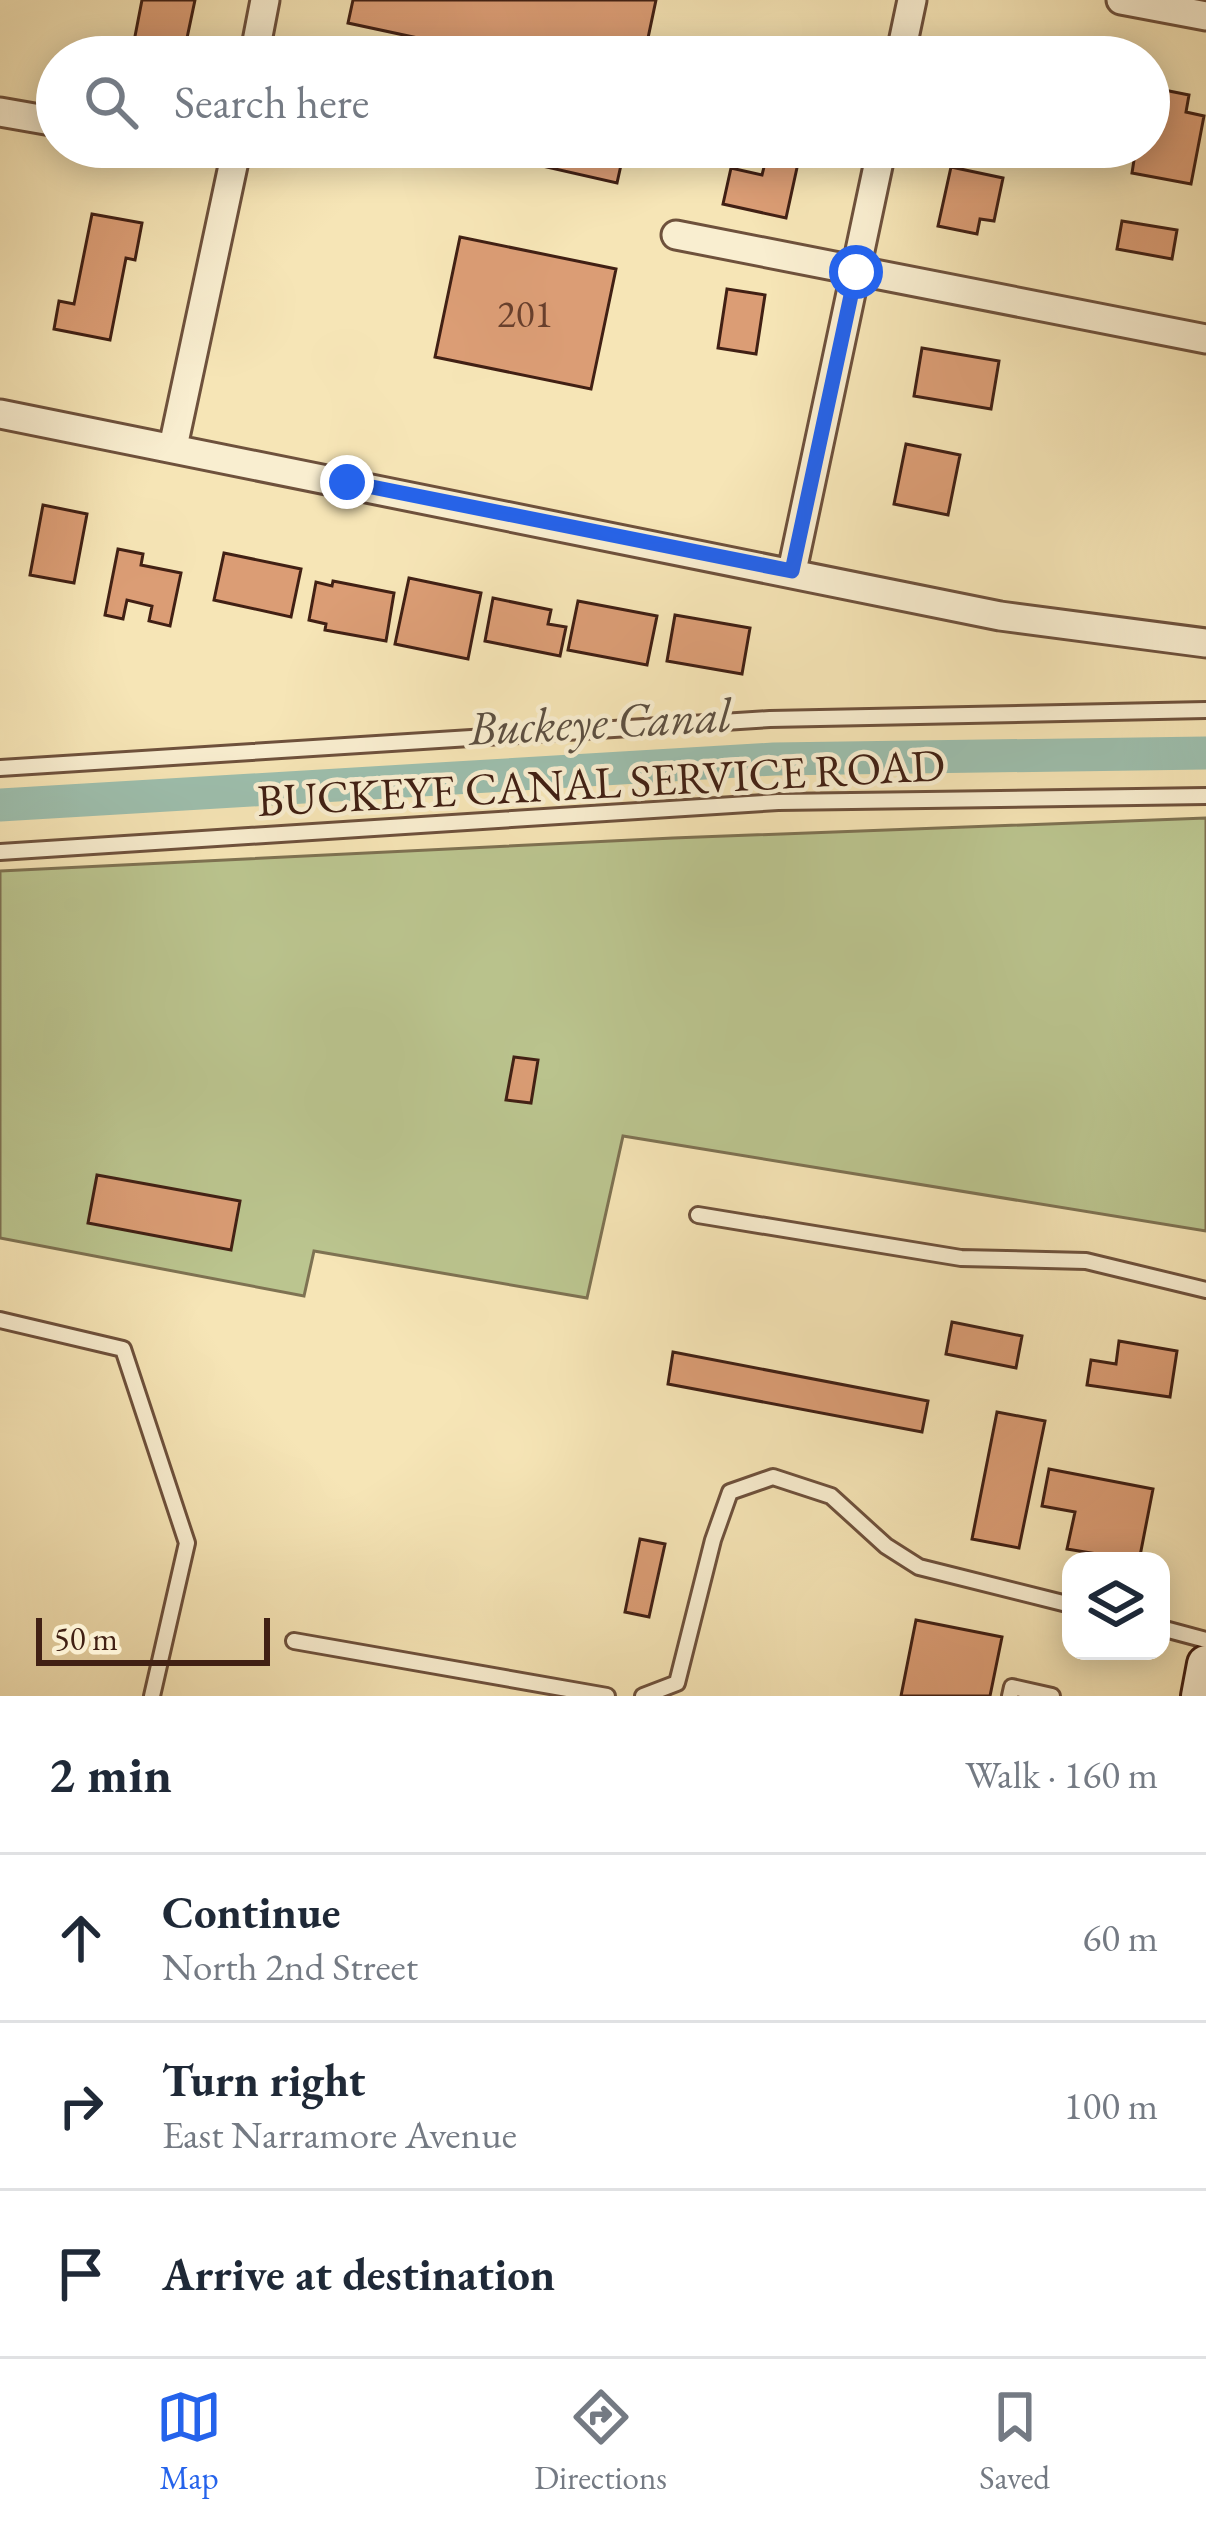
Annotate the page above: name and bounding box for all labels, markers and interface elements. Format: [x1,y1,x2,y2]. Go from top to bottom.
search box [36,36,1170,168]
icon: search [78,69,144,135]
text: Search here [174,73,369,131]
route start [829,245,883,299]
house number: 201 [497,288,553,339]
route end [320,455,374,509]
water label: Buckeye Canal [466,683,734,759]
street label: BUCKEYE CANAL SERVICE ROAD [256,735,946,829]
map controls [1062,1552,1170,1660]
button: layers [1062,1552,1170,1660]
scale bar [36,1612,270,1665]
text: 50 m [54,1617,118,1660]
text: 2 min [48,1741,172,1807]
text: Walk · 160 m [965,1749,1158,1800]
text: Continue [162,1883,340,1941]
icon: ahead [48,1905,114,1971]
text: 60 m [1082,1912,1158,1963]
text: North 2nd Street [162,1941,418,1992]
text: Turn right [162,2051,365,2109]
icon: right [48,2073,114,2139]
text: 100 m [1064,2080,1158,2131]
text: East Narramore Avenue [162,2109,517,2160]
icon: arrive [48,2241,114,2307]
text: Arrive at destination [162,2245,555,2303]
tab: Map [156,2384,222,2499]
tab: Directions [534,2384,667,2499]
tab: Saved [979,2384,1050,2499]

